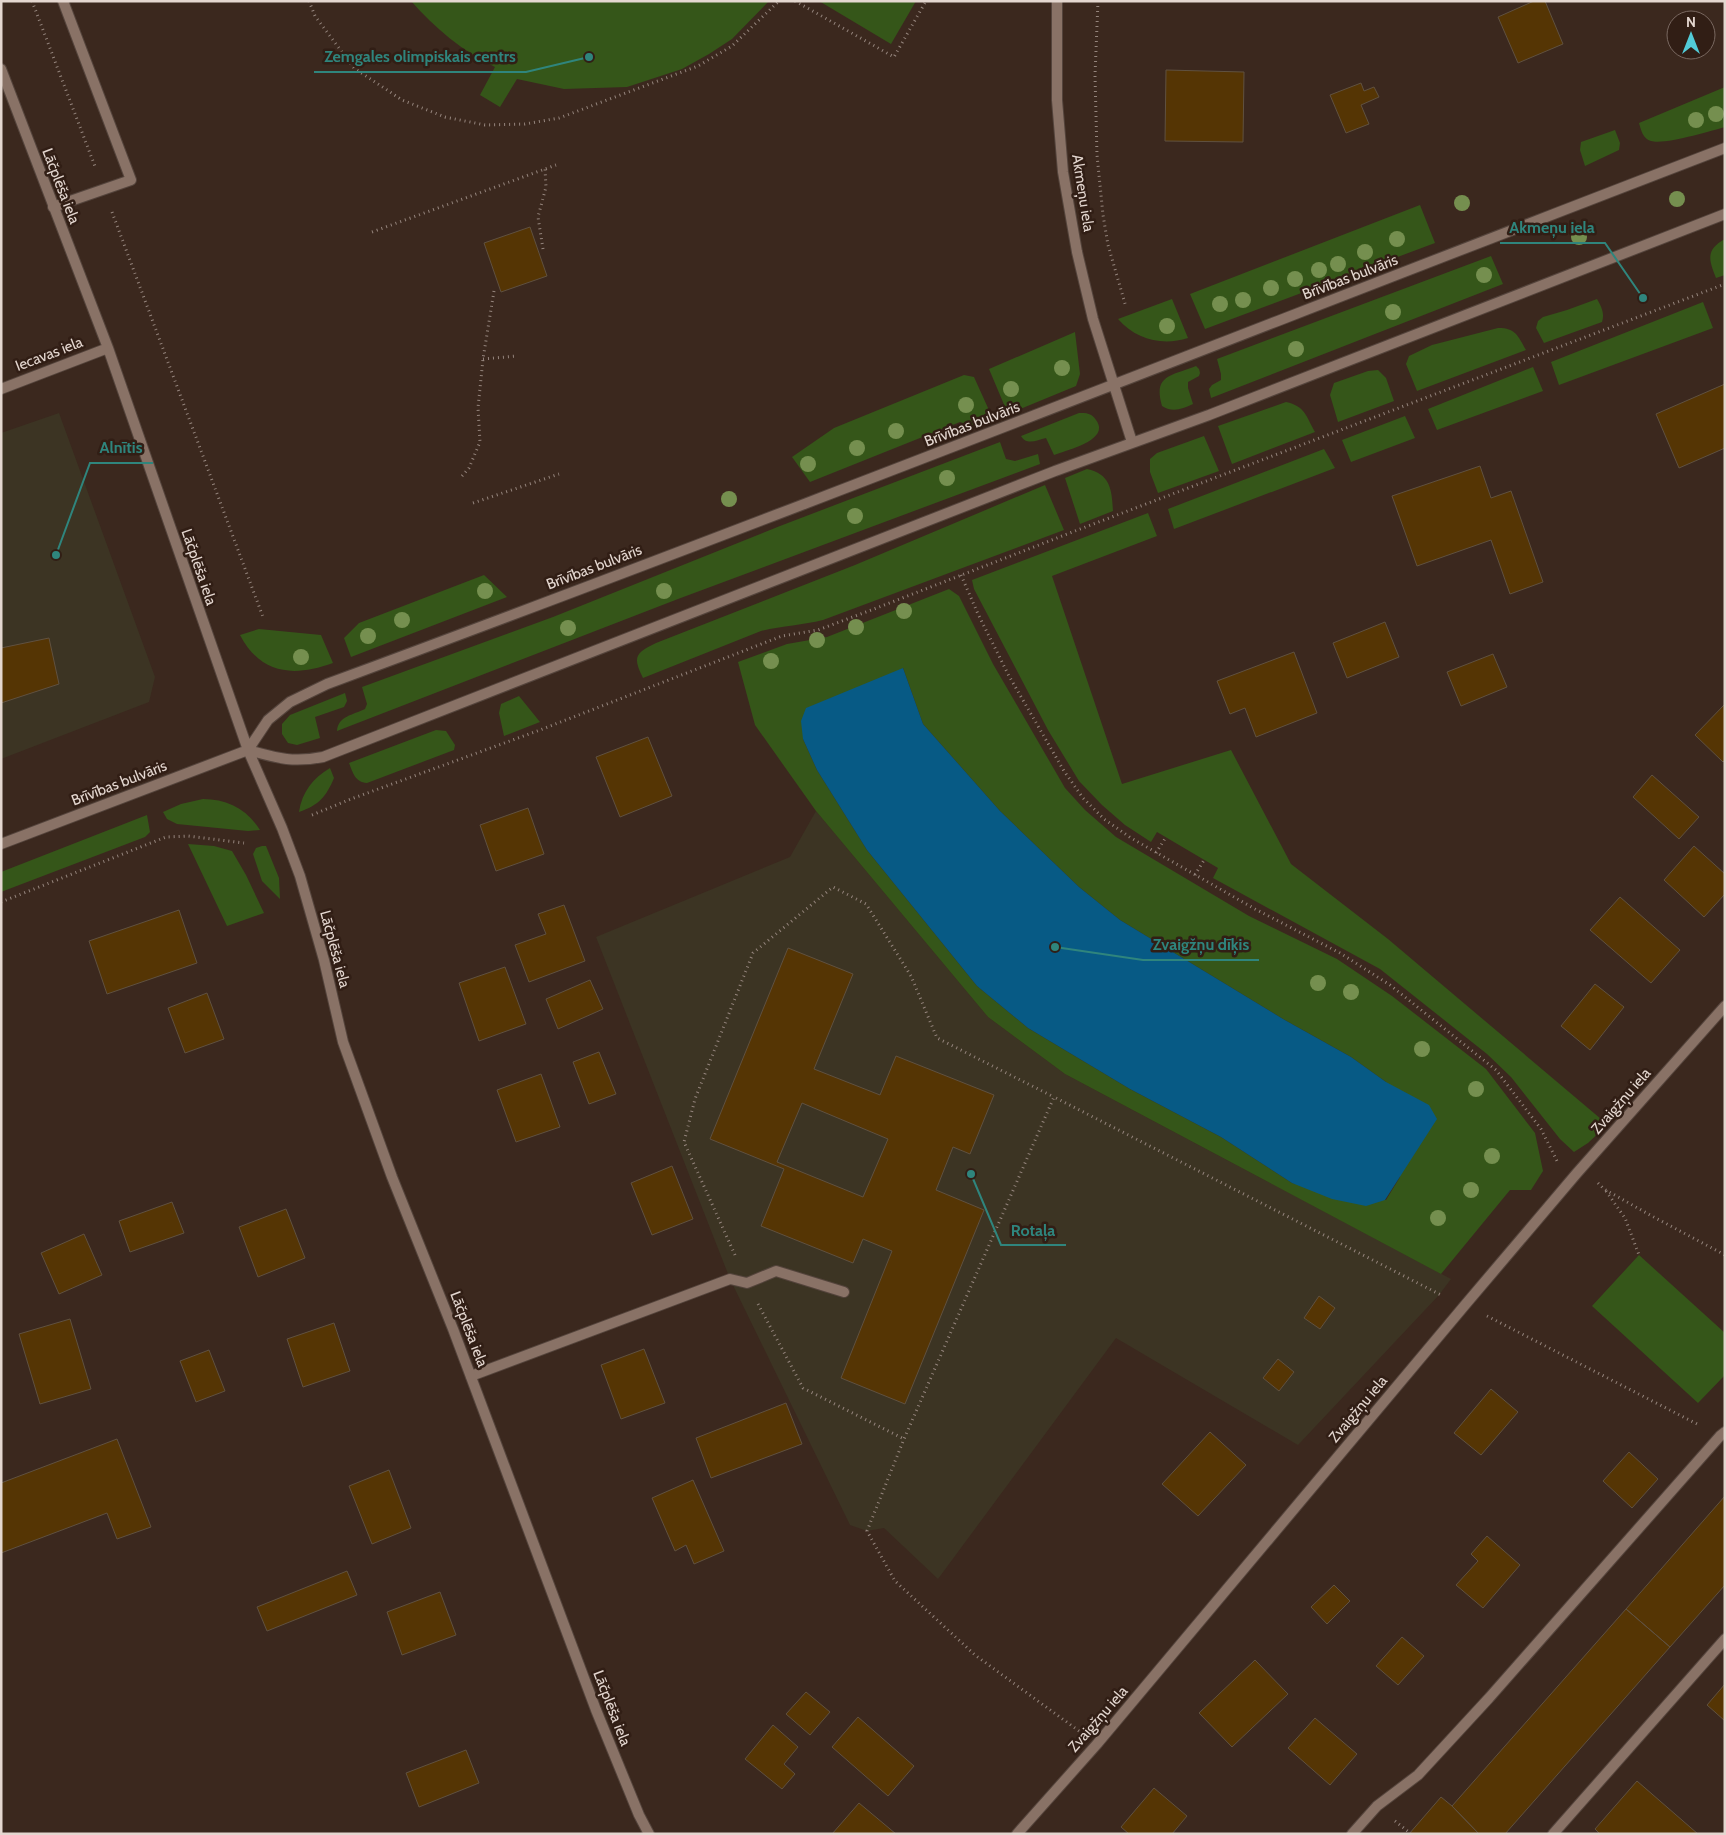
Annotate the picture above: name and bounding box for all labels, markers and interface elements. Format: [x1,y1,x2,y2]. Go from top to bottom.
north arrow [1666,10,1716,60]
text: N [1686,13,1696,31]
callout: Zemgales olimpiskais centrs [314,41,526,72]
text: Zemgales olimpiskais centrs [324,47,516,66]
street label: Lāčplēša iela [38,146,84,227]
street label: Akmeņu iela [1067,153,1098,234]
callout: Akmeņu iela [1500,212,1605,243]
text: Akmeņu iela [1509,218,1595,238]
street label: Brīvības bulvāris [1300,251,1400,303]
street label: Iecavas iela [13,333,86,375]
street label: Brīvības bulvāris [922,398,1022,450]
callout: Alnītis [90,432,153,463]
text: Alnītis [100,438,143,457]
street label: Lāčplēša iela [178,526,221,608]
street label: Brīvības bulvāris [544,541,644,593]
street label: Brīvības bulvāris [69,757,169,809]
street label: Lāčplēša iela [316,908,354,990]
callout: Zvaigžņu dīķis [1143,929,1259,960]
text: Zvaigžņu dīķis [1153,935,1249,955]
street label: Zvaigžņu iela [1587,1064,1656,1138]
callout: Rotaļa [1001,1214,1066,1245]
text: Rotaļa [1011,1221,1055,1241]
street label: Lāčplēša iela [446,1289,492,1370]
street label: Zvaigžņu iela [1325,1371,1392,1447]
street label: Lāčplēša iela [589,1668,635,1749]
street label: Zvaigžņu iela [1064,1682,1133,1756]

